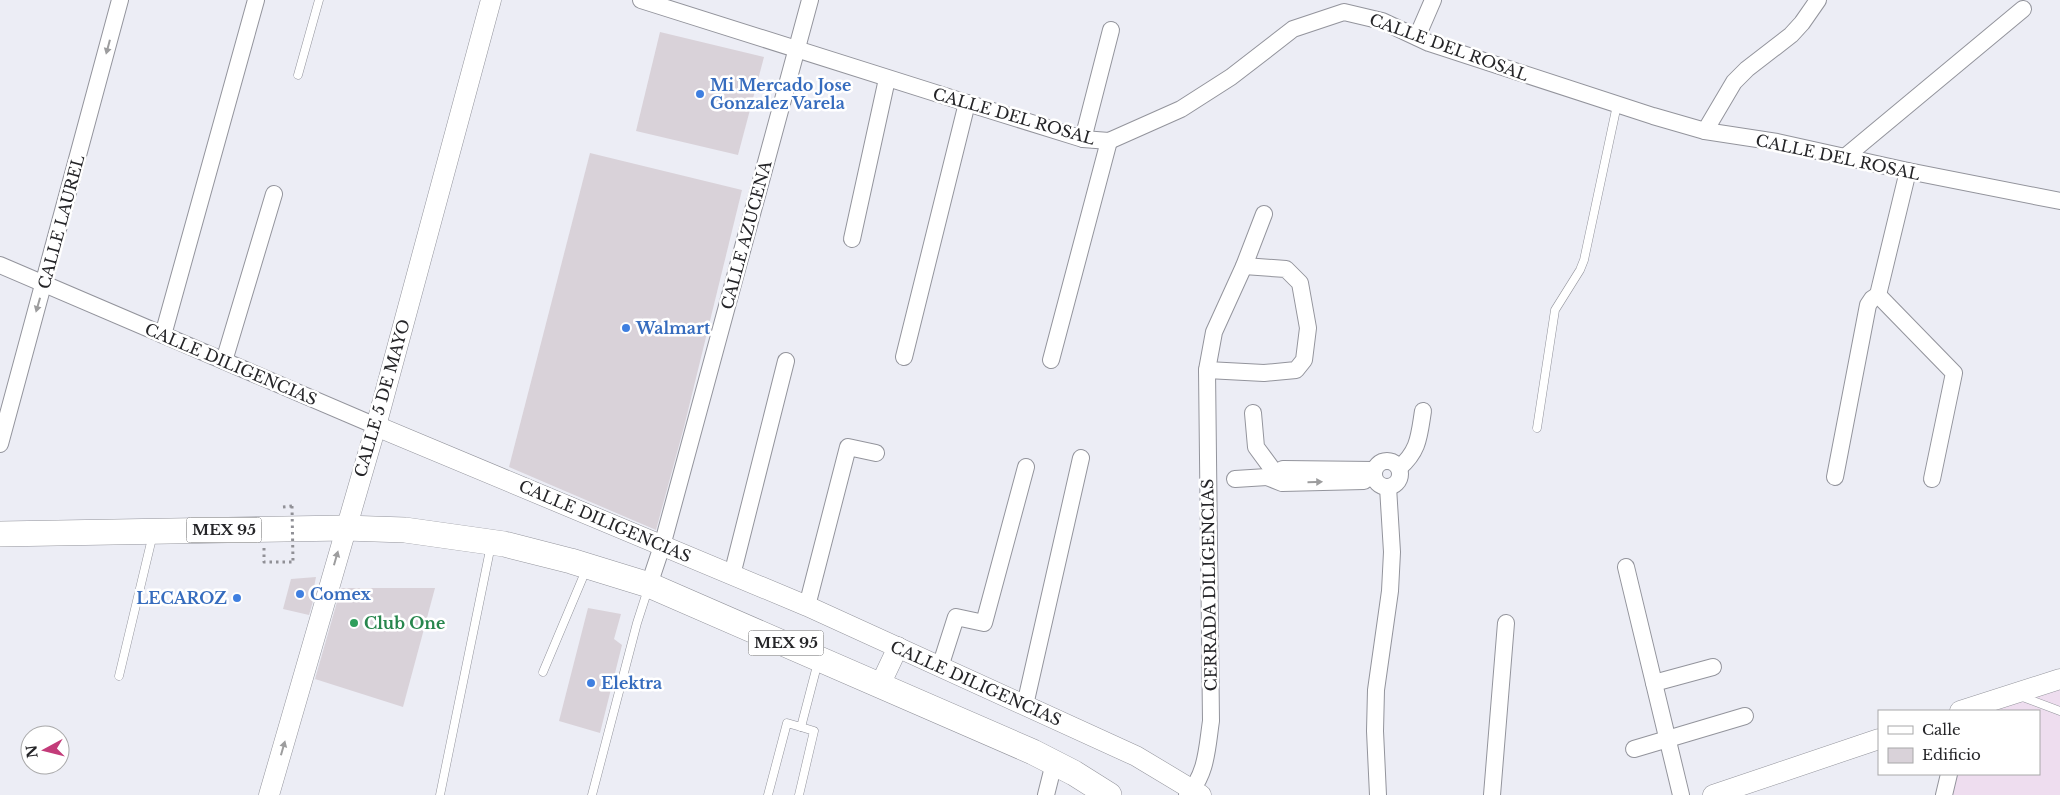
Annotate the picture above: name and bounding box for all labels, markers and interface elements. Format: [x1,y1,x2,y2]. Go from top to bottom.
street label: CALLE DEL ROSAL [1367,9,1531,85]
one-way arrow [103,40,111,55]
place label: Mi Mercado Jose Gonzalez Varela [710,75,851,113]
street label: CALLE DEL ROSAL [931,83,1098,149]
marker: Mi Mercado Jose Gonzalez Varela [694,88,706,100]
street label: CALLE DEL ROSAL [1754,130,1922,184]
street label: CALLE LAUREL [34,153,89,291]
street label: CALLE AZUCENA [716,158,776,312]
one-way arrow [34,298,42,313]
street label: CALLE 5 DE MAYO [350,317,414,479]
place label: Walmart [635,318,711,338]
street label: CALLE DILIGENCIAS [142,319,320,409]
marker: Walmart [620,322,632,334]
street label: CALLE DILIGENCIAS [516,476,694,566]
one-way arrow [1307,478,1323,486]
street label: CERRADA DILIGENCIAS [1197,479,1221,691]
road number: MEX 95 [186,518,262,542]
one-way arrow [333,550,341,565]
place label: Comex [310,584,372,604]
place label: LECAROZ [136,588,227,608]
marker: Comex [294,588,306,600]
marker: LECAROZ [231,592,243,604]
place label: Club One [364,613,445,633]
marker: Club One [348,617,360,629]
road number: MEX 95 [748,630,824,656]
street label: CALLE DILIGENCIAS [887,636,1065,730]
place label: Elektra [601,673,662,693]
marker: Elektra [585,677,597,689]
legend [1878,710,2040,775]
text: Calle [1922,720,1961,739]
north arrow [20,725,70,775]
one-way arrow [279,741,287,756]
text: N [22,744,42,759]
text: Edificio [1922,745,1981,764]

